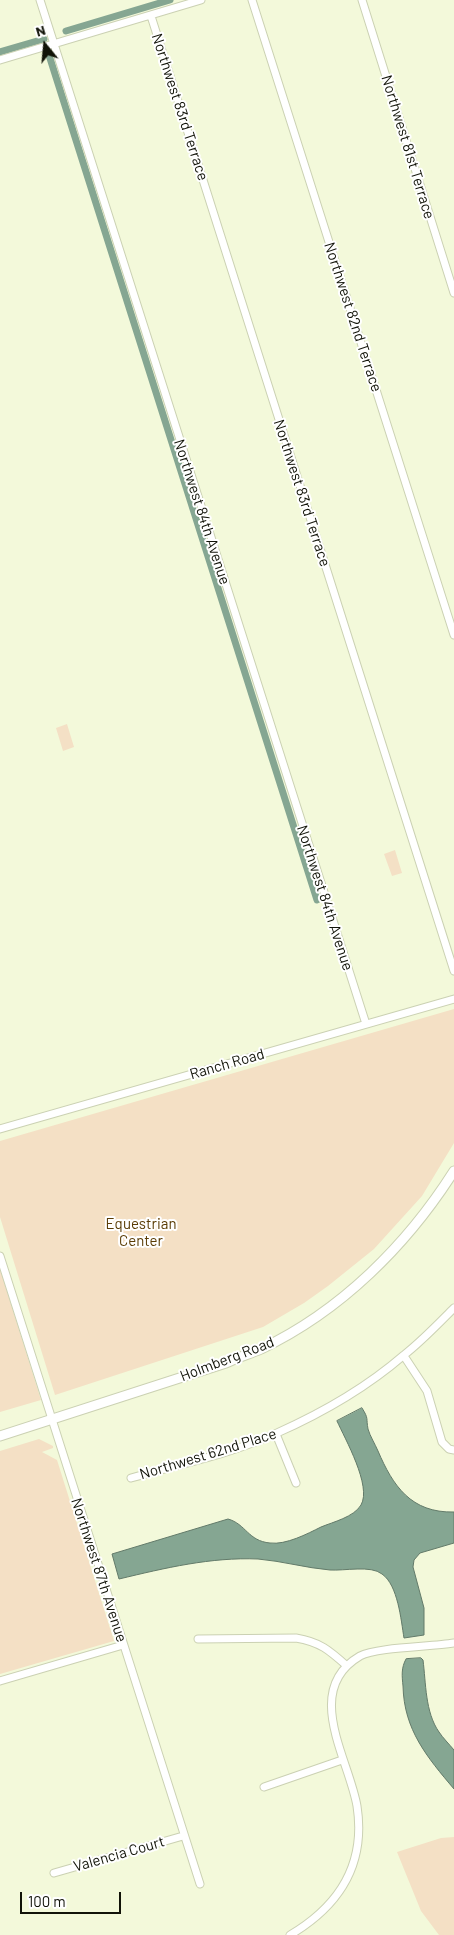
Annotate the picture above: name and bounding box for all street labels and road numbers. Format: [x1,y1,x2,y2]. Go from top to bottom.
street label: Northwest 83rd Terrace [148,31,212,183]
street label: Northwest 81st Terrace [378,73,438,221]
street label: Northwest 82nd Terrace [320,240,386,394]
street label: Northwest 83rd Terrace [270,417,334,569]
street label: Northwest 84th Avenue [170,437,234,587]
street label: Northwest 84th Avenue [293,823,357,973]
street label: Ranch Road [188,1045,266,1083]
street label: Holmberg Road [177,1333,277,1385]
street label: Northwest 62nd Place [137,1425,279,1483]
street label: Northwest 87th Avenue [67,1496,131,1644]
street label: Valencia Court [71,1832,167,1876]

